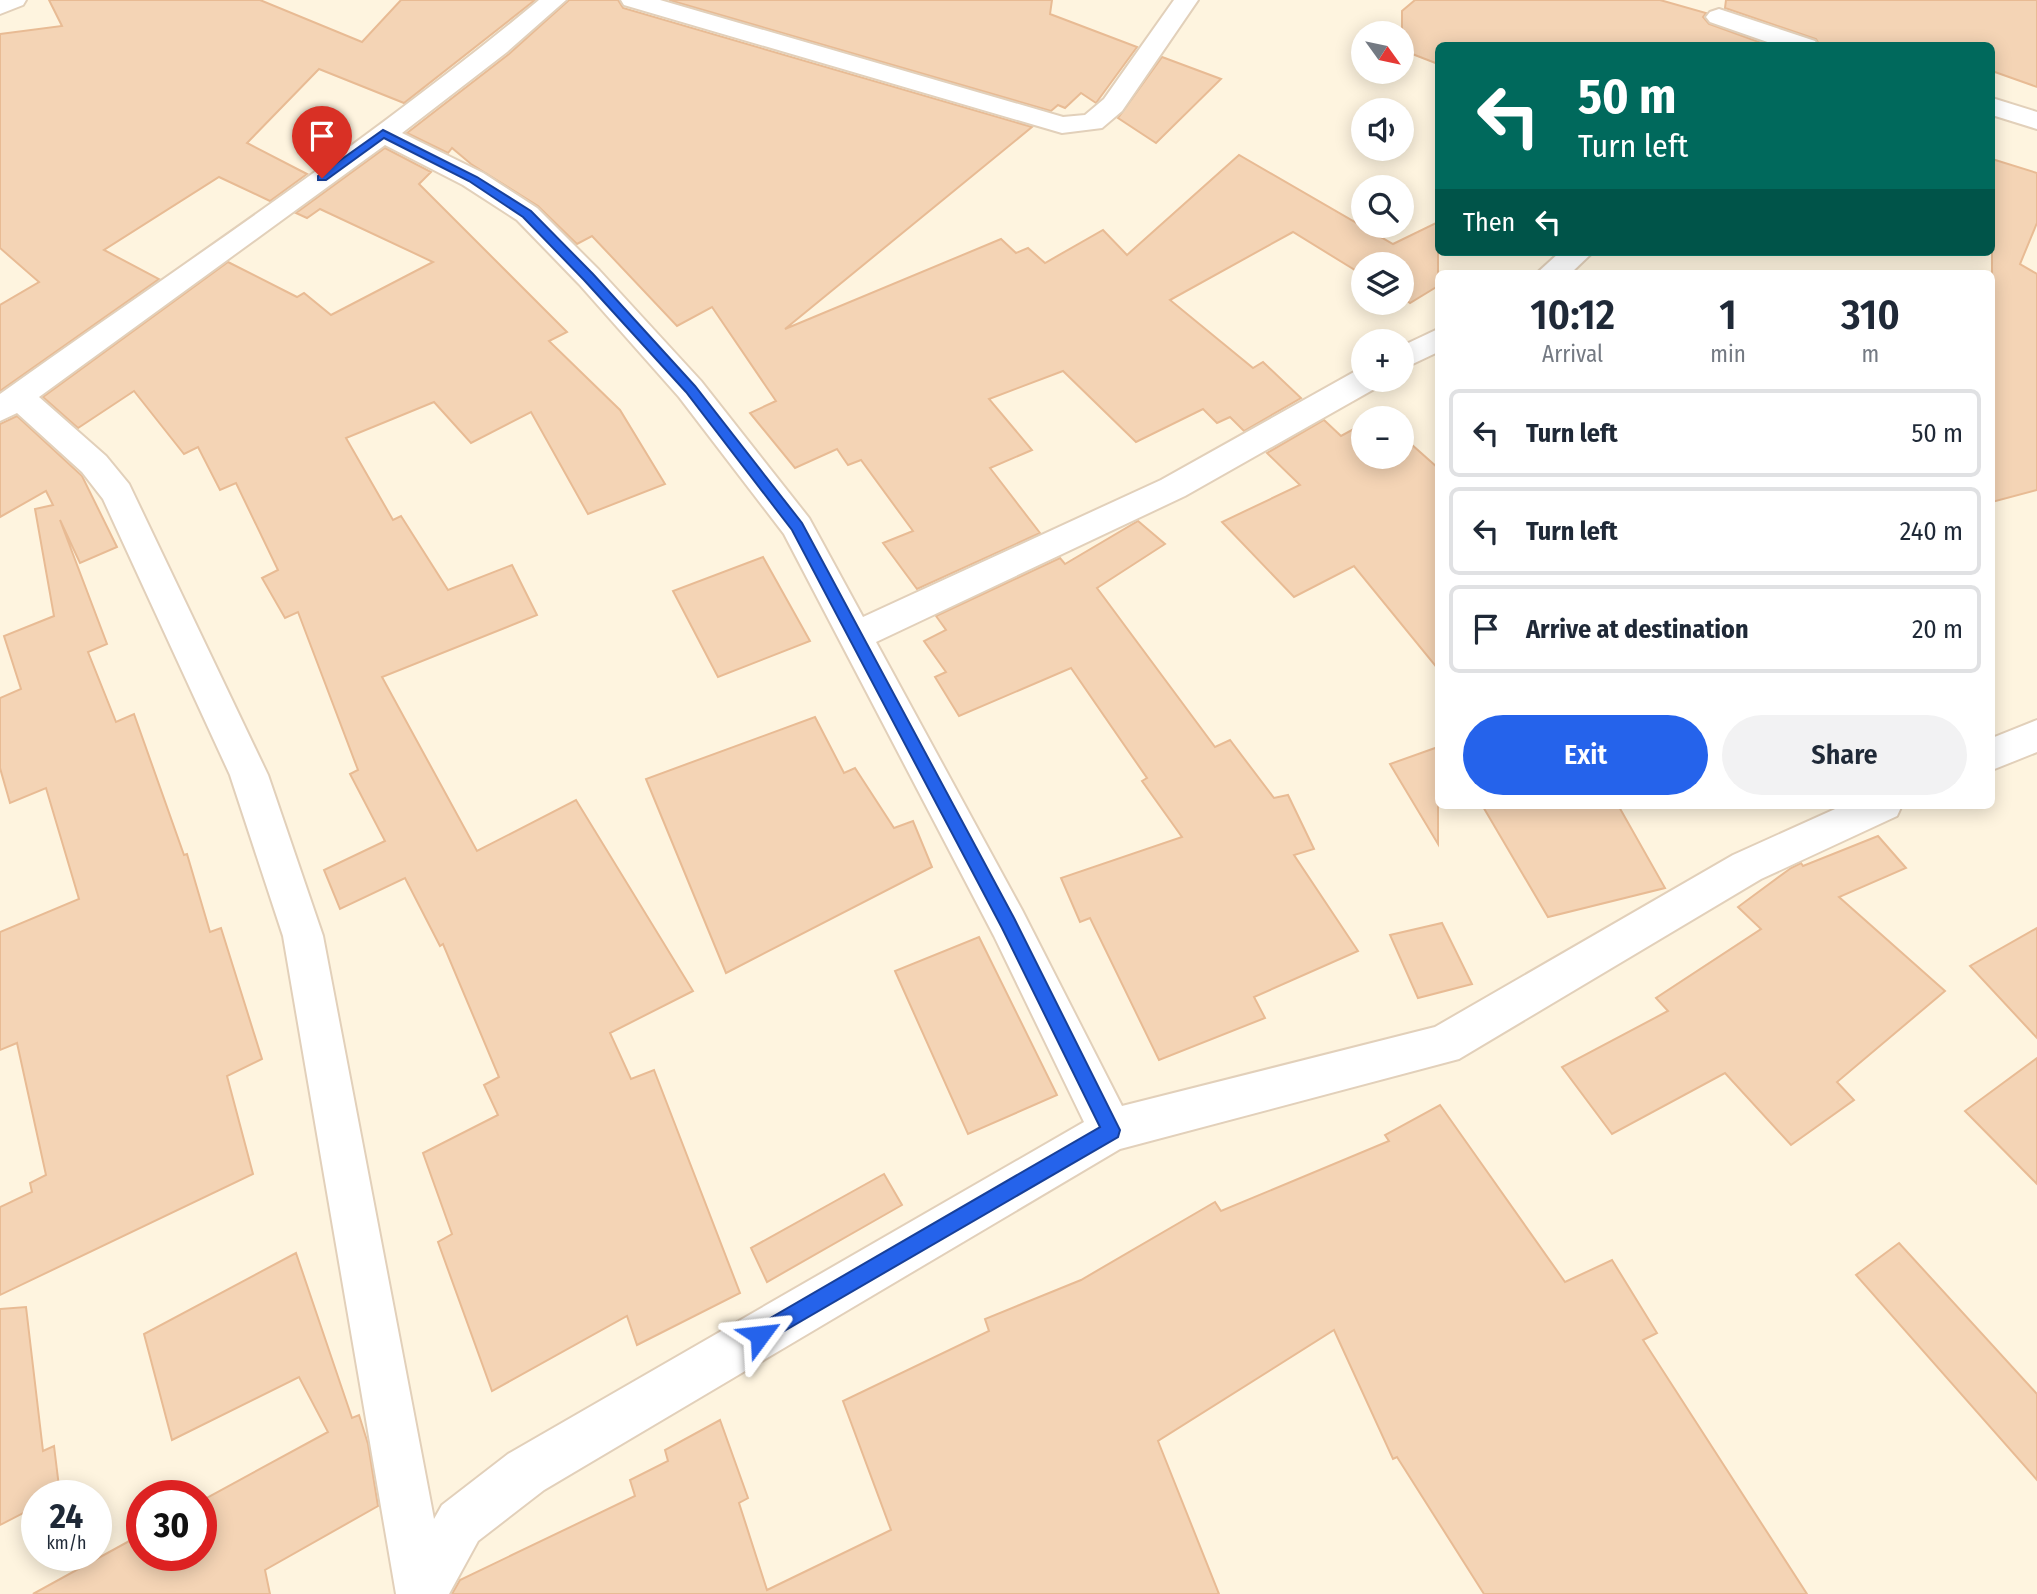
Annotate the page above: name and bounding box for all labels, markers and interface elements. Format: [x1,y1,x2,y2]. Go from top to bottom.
north arrow [1351,21,1414,84]
map controls [1351,21,1414,469]
text: 50 m [1578,67,1676,126]
icon: left [1463,70,1554,161]
button: sound [1351,98,1414,161]
pin [292,106,352,178]
icon: arrive [303,117,341,155]
text: Turn left [1578,127,1688,165]
button: search [1351,175,1414,238]
icon: left [1529,203,1567,241]
text: Then [1463,207,1515,238]
button: layers [1351,252,1414,315]
text: 10:12 [1530,290,1615,340]
text: 1 [1719,290,1737,340]
text: 310 [1841,290,1900,340]
button: + [1351,329,1414,392]
text: Arrival [1542,340,1603,368]
text: min [1710,340,1746,368]
text: m [1862,340,1879,368]
button: − [1351,406,1414,469]
icon: left [1467,414,1505,452]
text: Turn left [1526,418,1618,449]
text: 50 m [1911,418,1963,449]
icon: left [1467,512,1505,550]
text: Turn left [1526,516,1618,547]
text: 240 m [1900,516,1963,547]
icon: arrive [1467,610,1505,648]
text: Arrive at destination [1526,614,1749,645]
text: 20 m [1912,614,1963,645]
button: Exit [1463,715,1708,795]
button: Share [1722,715,1967,795]
position arrow [723,1298,797,1372]
speed limit sign: 30 [126,1480,217,1571]
text: 24 [50,1495,83,1537]
text: km/h [46,1532,87,1554]

